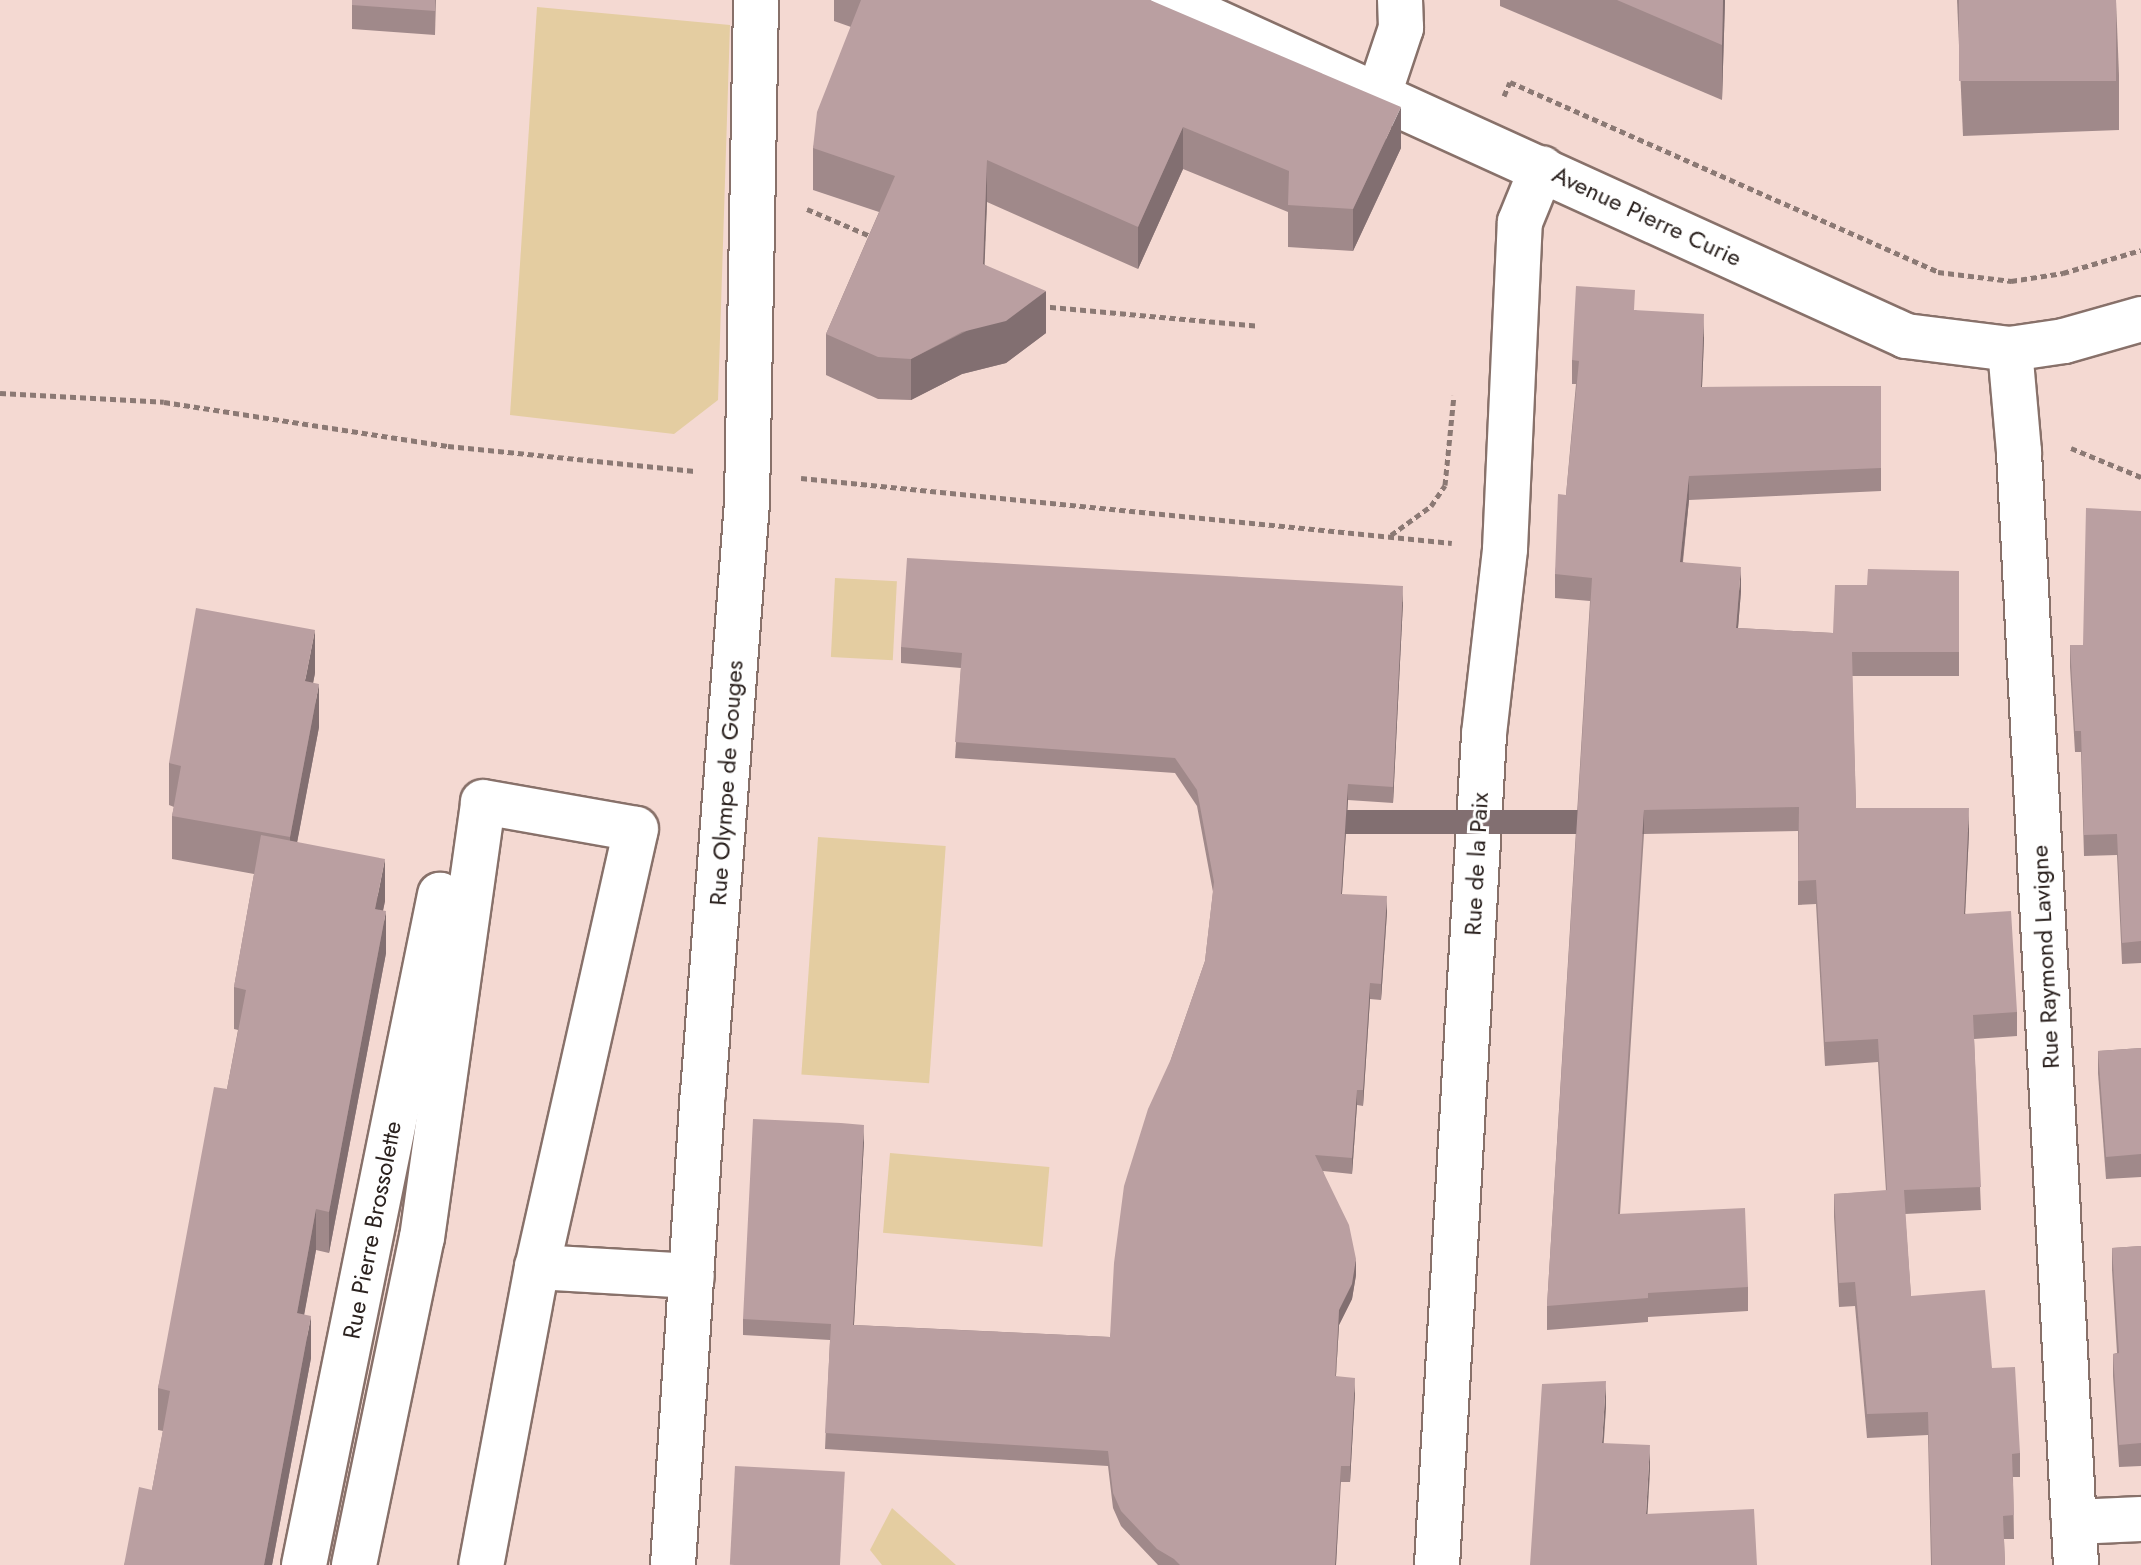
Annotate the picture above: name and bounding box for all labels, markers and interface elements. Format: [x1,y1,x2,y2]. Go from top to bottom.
street label: Avenue Pierre Curie [1548,160,1746,272]
street label: Rue Olympe de Gouges [703,659,749,907]
street label: Rue de la Paix [1458,792,1494,936]
street label: Rue Raymond Lavigne [2025,844,2065,1070]
street label: Rue Pierre Brossolette [337,1118,407,1342]

